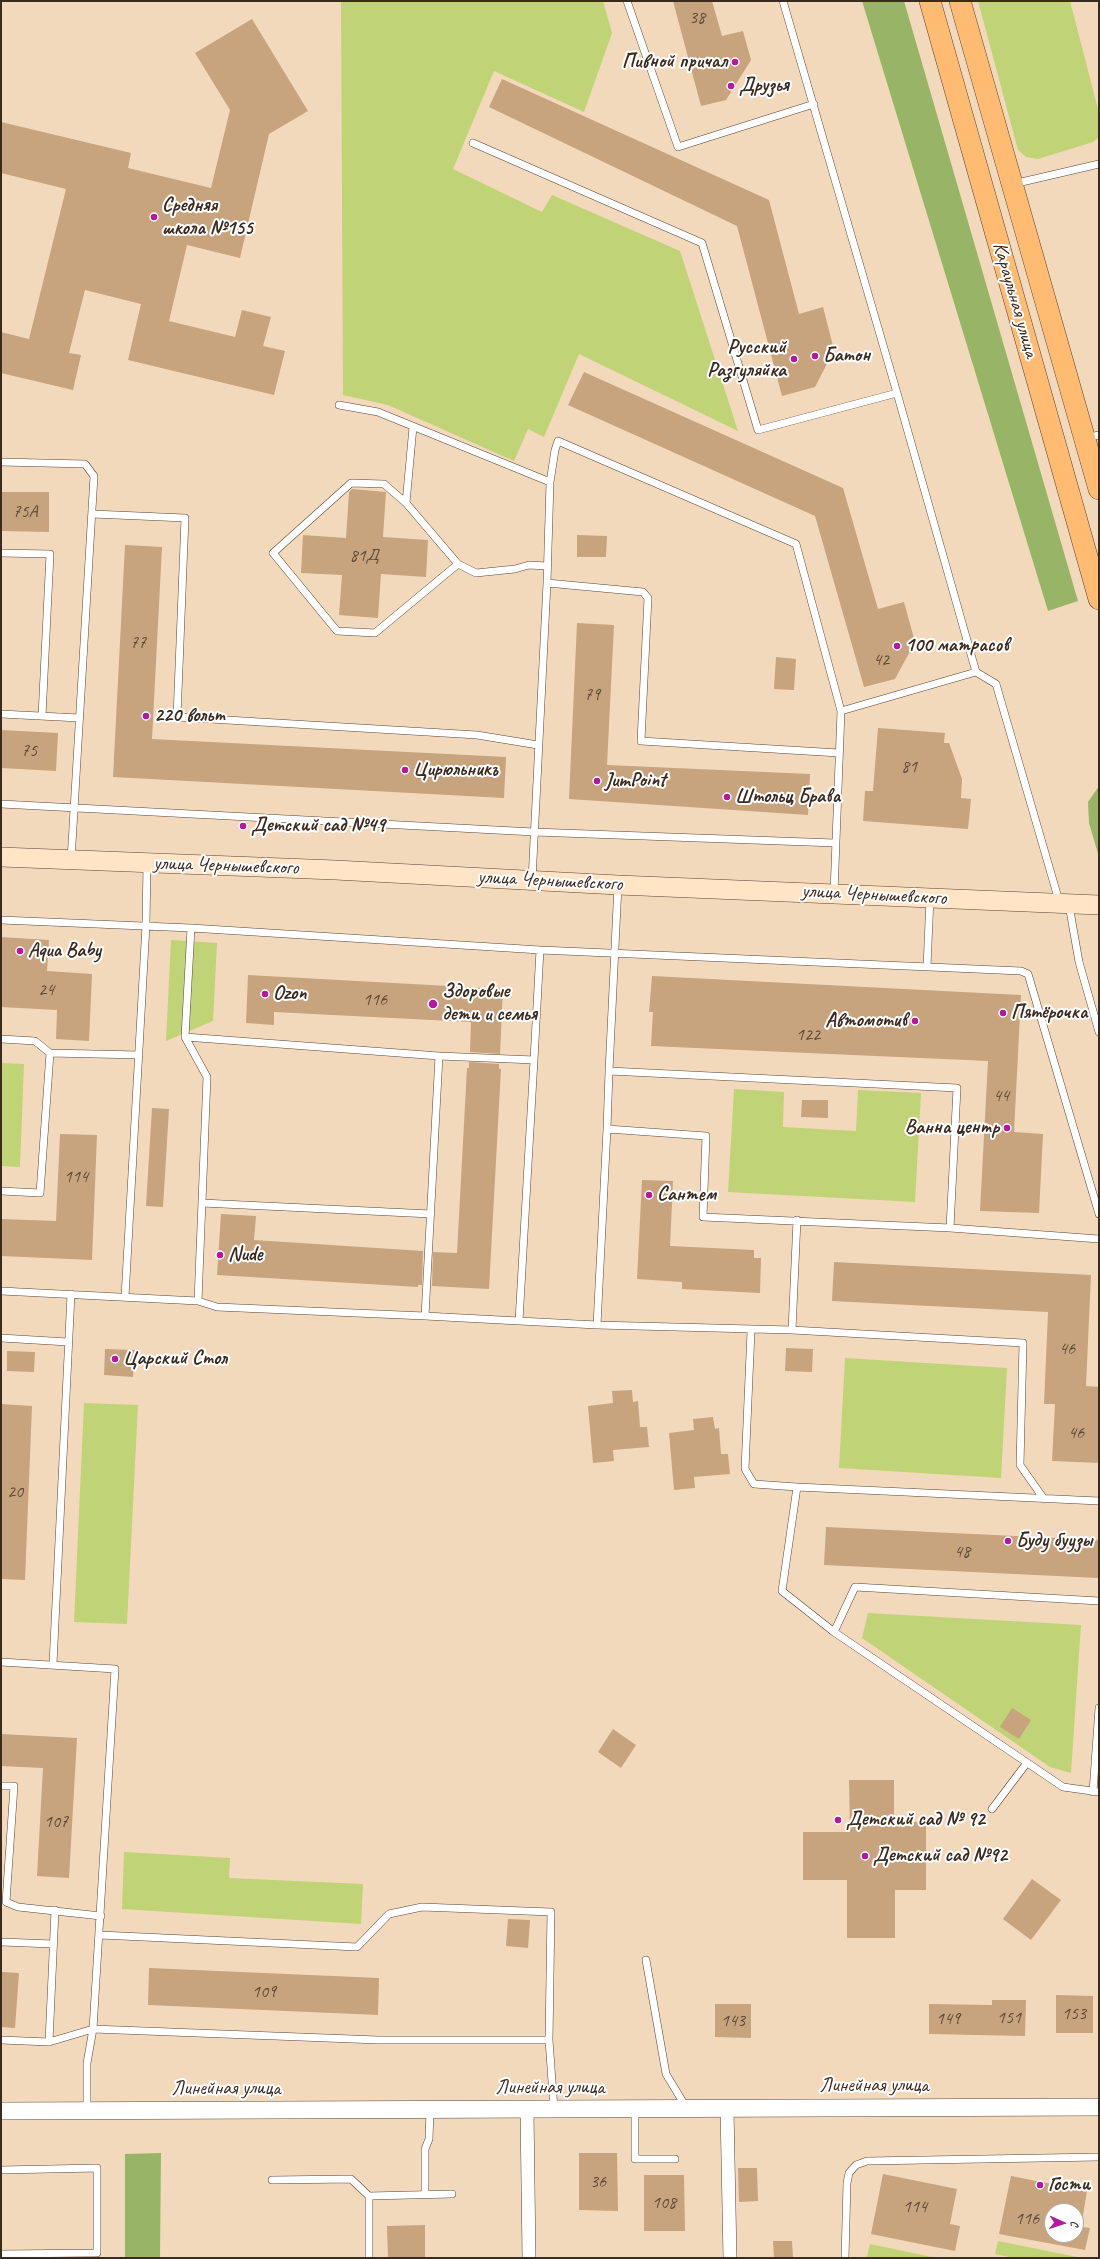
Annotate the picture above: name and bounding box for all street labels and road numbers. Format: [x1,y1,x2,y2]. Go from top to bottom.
street label: Караульная улица [987,240,1043,360]
street label: улица Чернышевского [153,851,299,881]
street label: улица Чернышевского [477,865,623,897]
street label: улица Чернышевского [801,879,947,911]
street label: Линейная улица [819,2074,929,2098]
street label: Линейная улица [495,2076,605,2100]
street label: Линейная улица [171,2077,281,2101]

